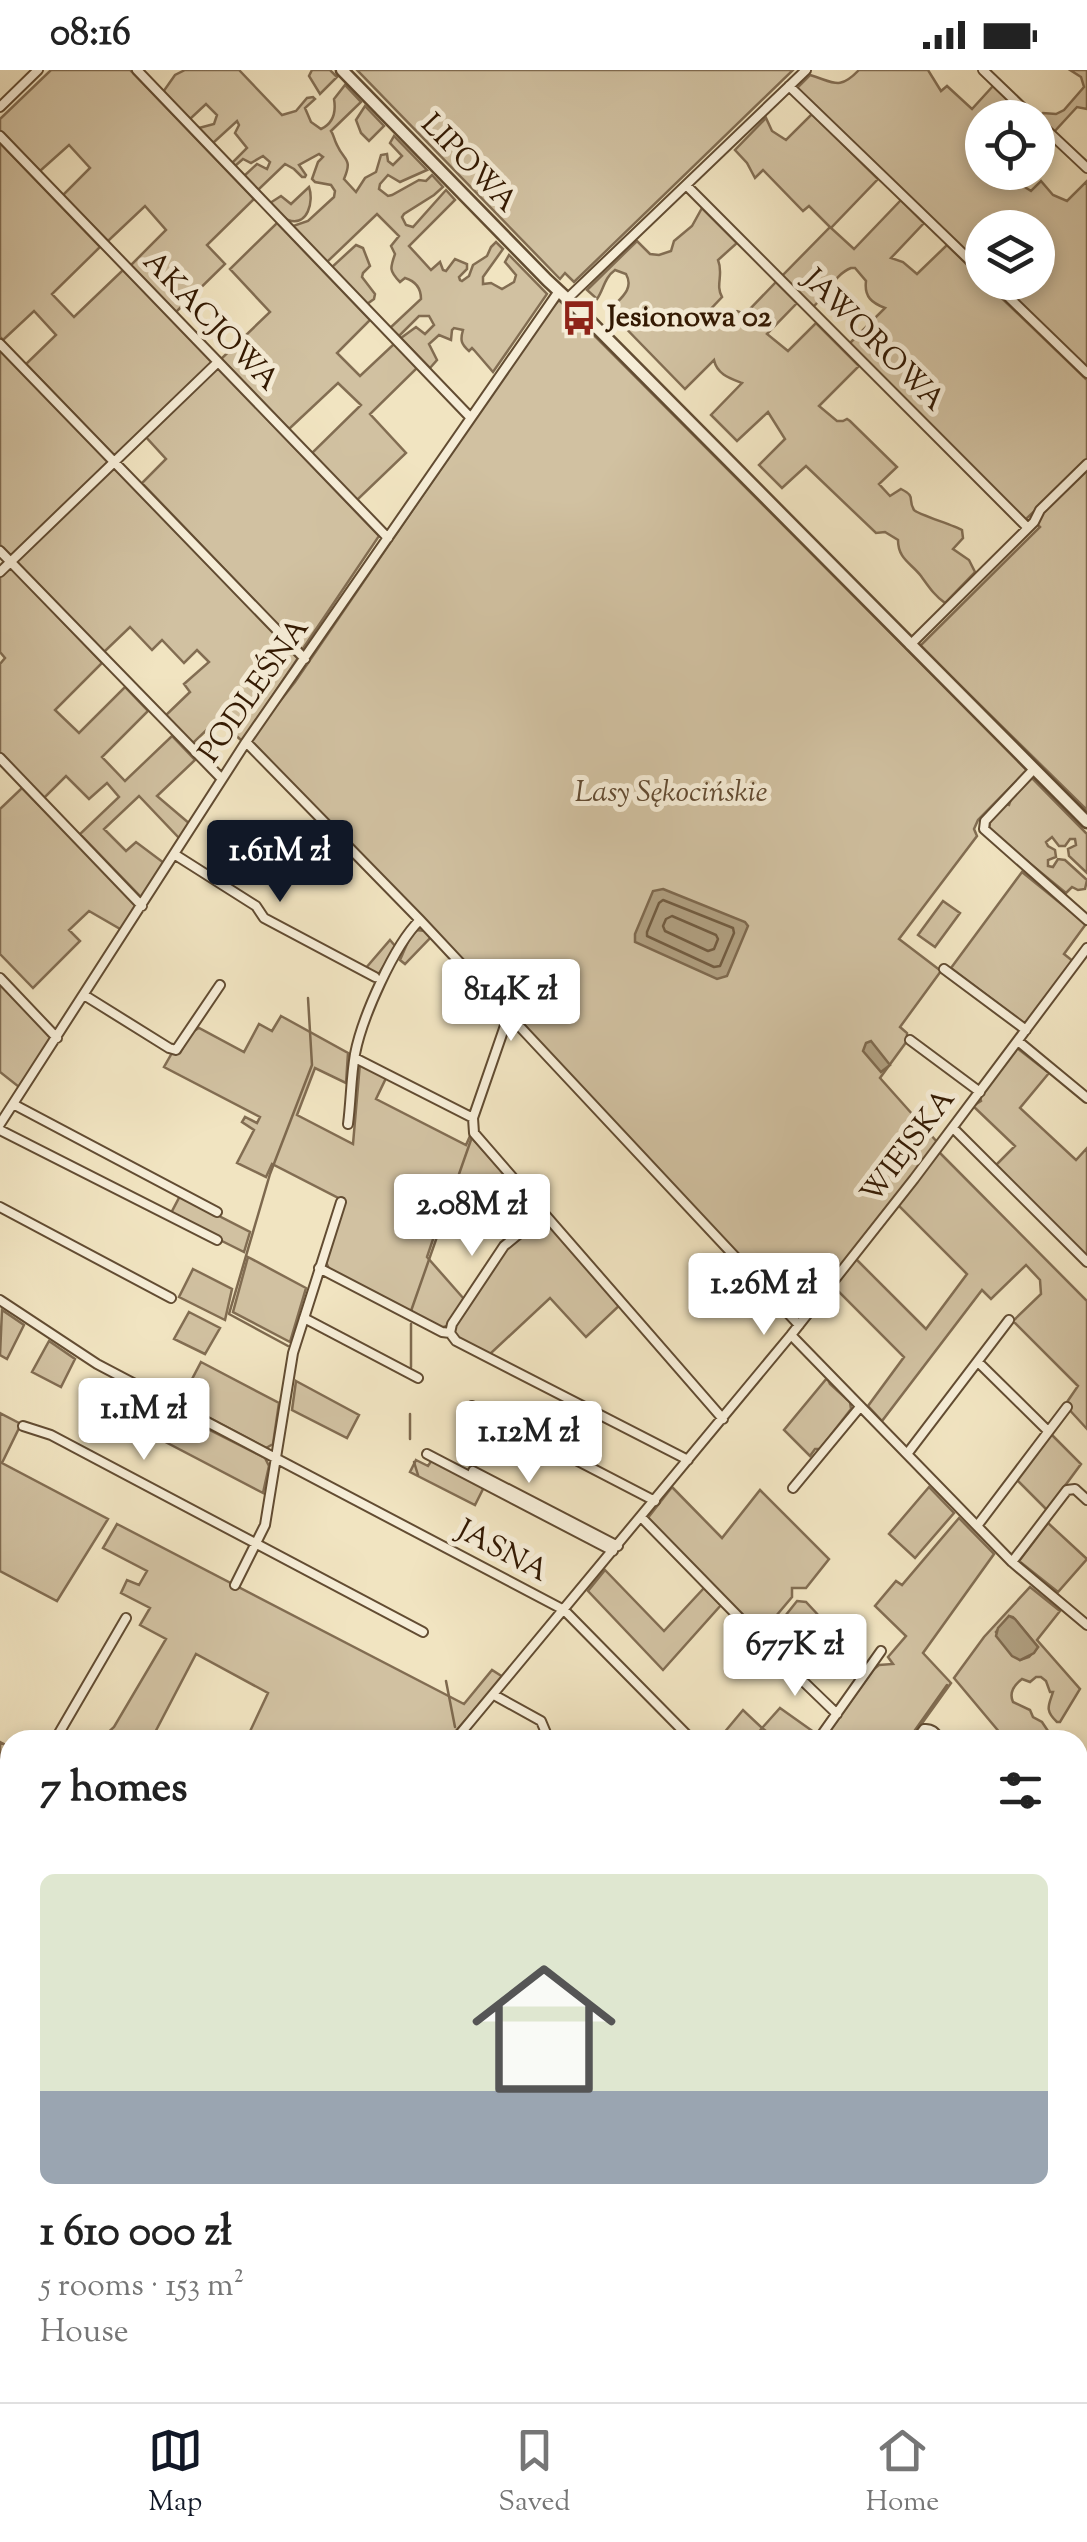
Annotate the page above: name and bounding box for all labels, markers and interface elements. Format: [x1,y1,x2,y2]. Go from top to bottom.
text: 08:16 [50,8,131,62]
map controls [965,100,1055,300]
button: locate [965,100,1055,190]
street label: LIPOWA [410,105,526,223]
button: layers [965,210,1055,300]
street label: AKACJOWA [132,242,288,402]
street label: JAWOROWA [791,259,954,422]
place label: Jesionowa 02 [605,297,772,340]
bus stop icon: Jesionowa 02 [560,299,598,337]
street label: PODLEŚNA [189,610,321,772]
park label: Lasy Sękocińskie [574,772,768,815]
pin: 1.61M zł [177,820,383,905]
text: 1.61M zł [229,829,331,875]
pin: 814K zł [419,959,603,1044]
text: 814K zł [464,968,558,1014]
street label: WIEJSKA [852,1081,966,1213]
pin: 2.08M zł [369,1174,575,1259]
text: 2.08M zł [416,1183,528,1229]
pin: 1.26M zł [661,1253,867,1338]
text: 1.26M zł [710,1262,818,1308]
pin: 1.1M zł [52,1378,236,1463]
text: 1.1M zł [100,1387,188,1433]
pin: 1.12M zł [426,1401,632,1486]
text: 1.12M zł [478,1410,580,1456]
street label: JASNA [447,1509,555,1594]
pin: 677K zł [703,1614,887,1699]
text: 677K zł [746,1623,844,1669]
text: 7 homes [40,1760,188,1820]
icon: filters [993,1763,1048,1818]
icon: home [454,1939,634,2119]
text: 1 610 000 zł [40,2204,232,2264]
text: 5 rooms · 153 m² [40,2264,244,2310]
text: House [40,2310,129,2356]
tab: Map [148,2423,203,2523]
tab: Saved [498,2423,570,2523]
tab: Home [866,2423,939,2523]

